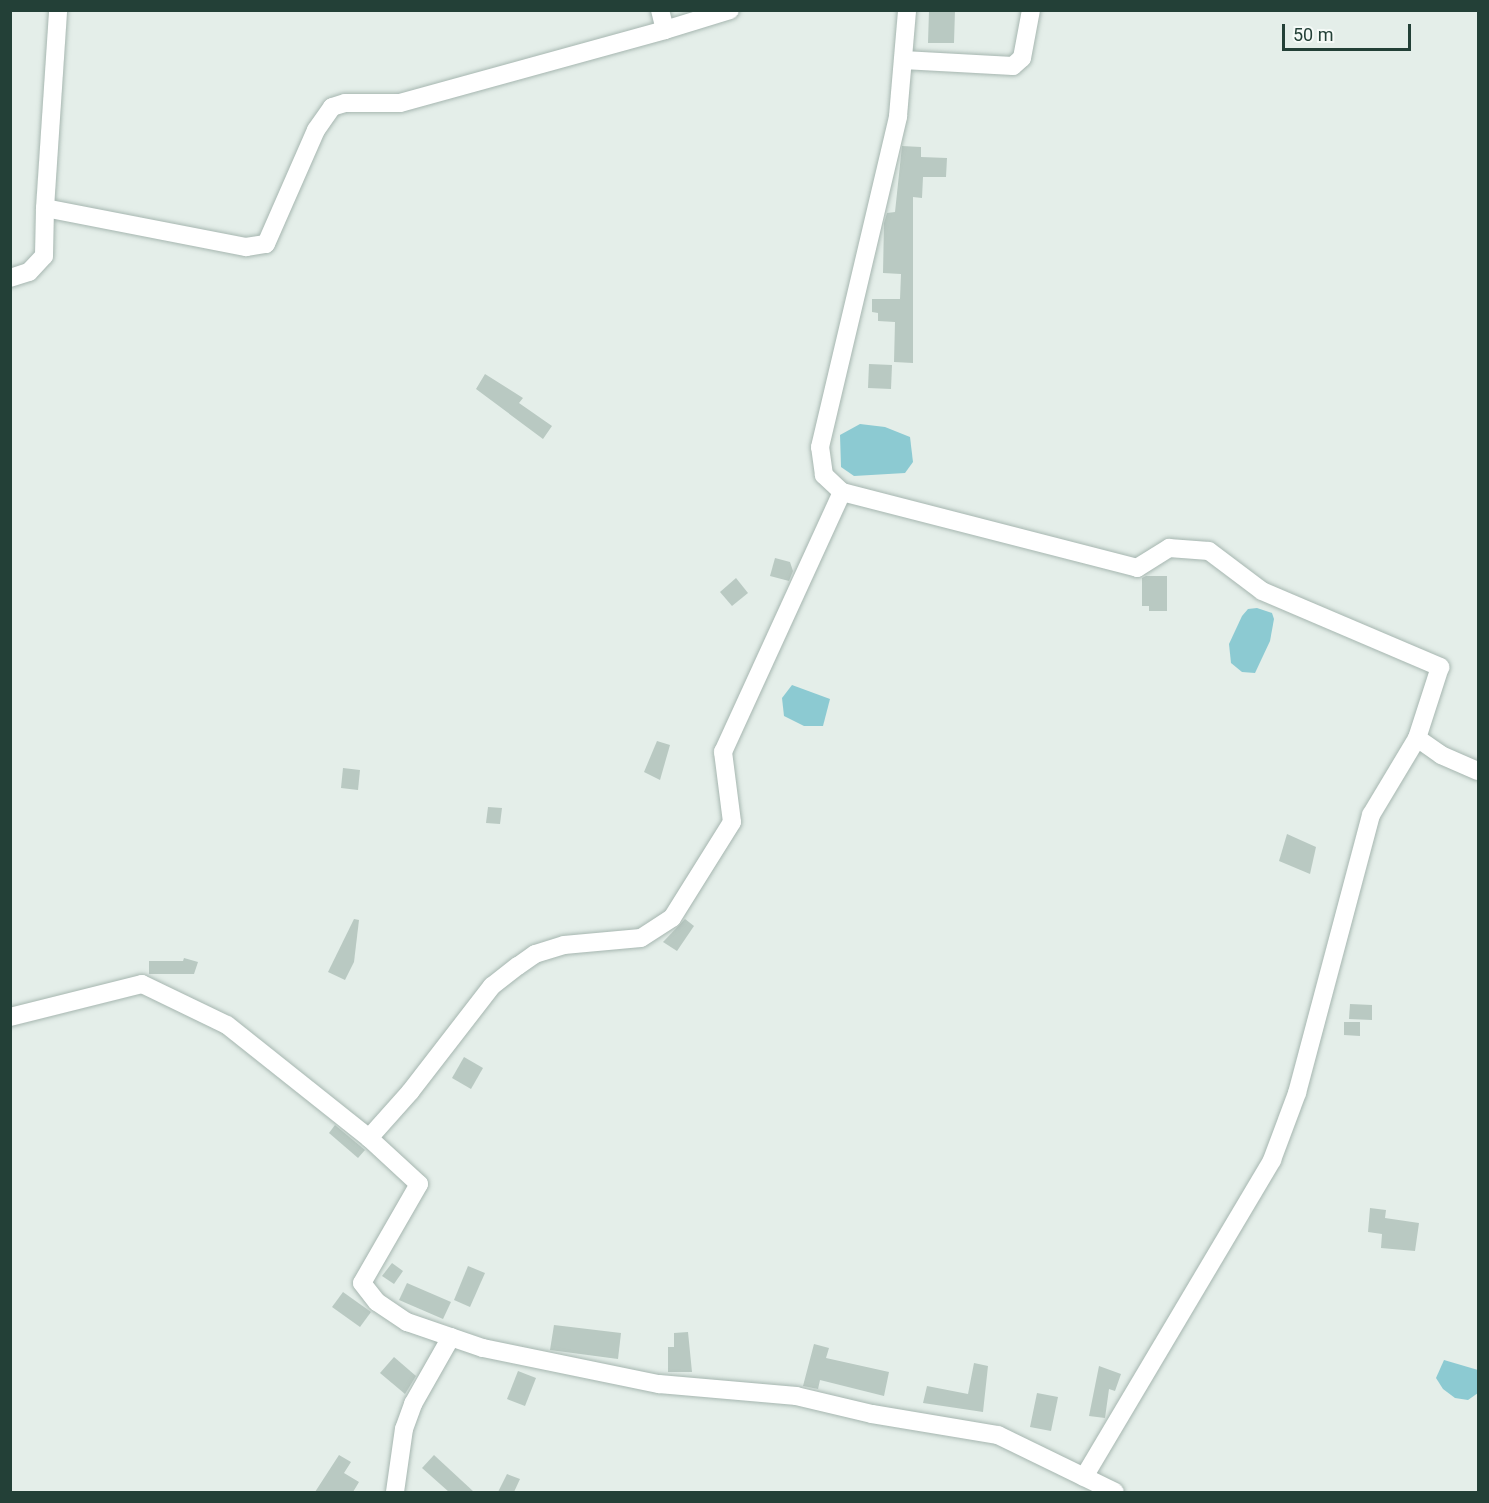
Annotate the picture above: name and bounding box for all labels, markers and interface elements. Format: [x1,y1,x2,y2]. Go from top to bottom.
scale bar [1285,12,1414,50]
text: 50 m [1293,24,1333,45]

